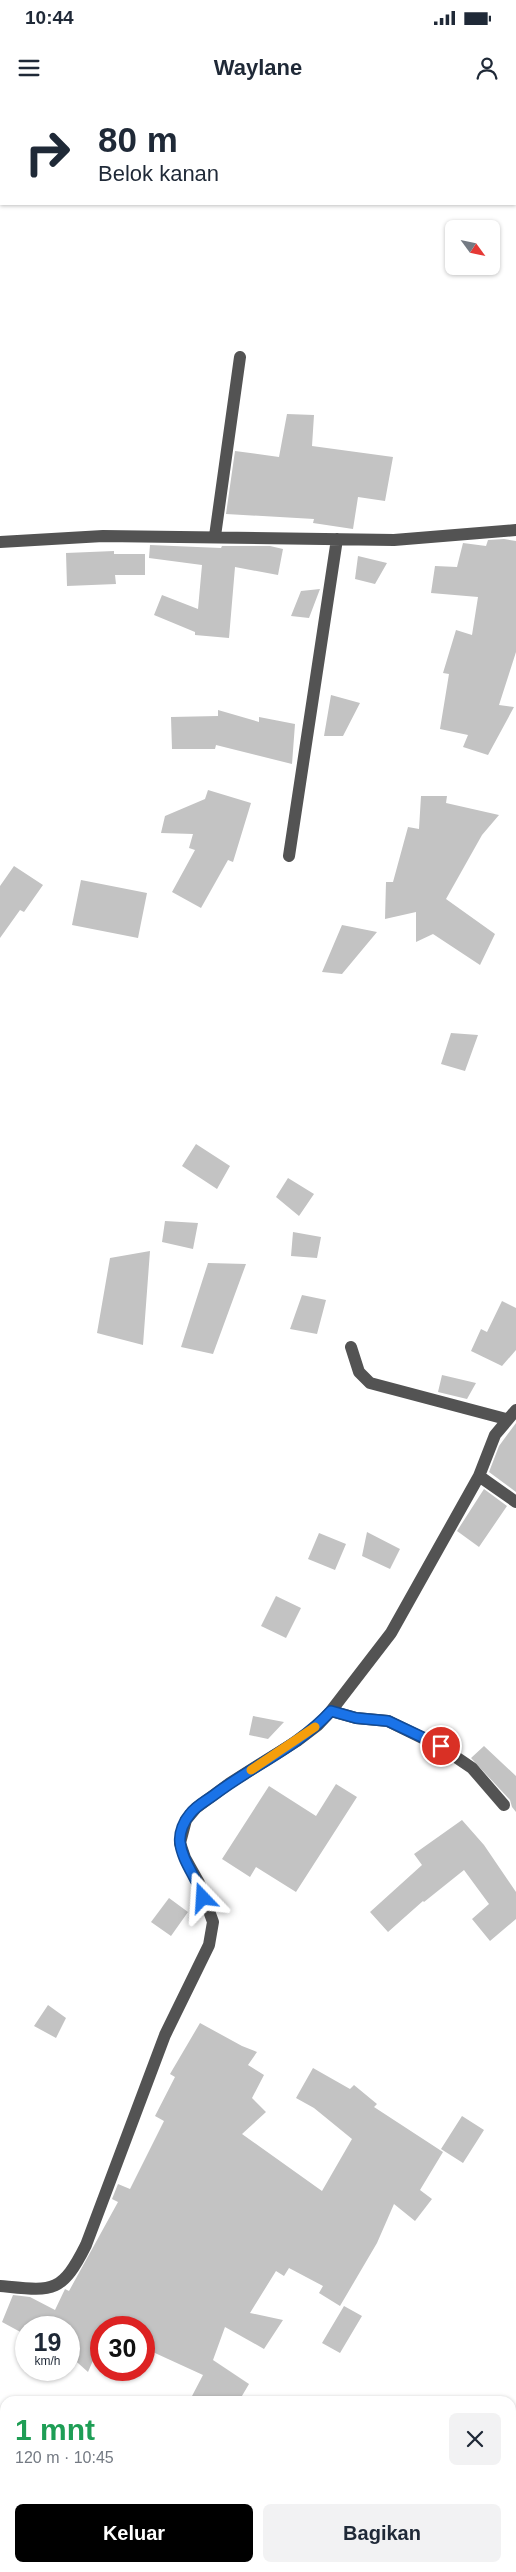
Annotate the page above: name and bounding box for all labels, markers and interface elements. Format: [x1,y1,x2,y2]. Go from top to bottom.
text: 10:44 [25,7,74,28]
icon: menu [15,54,43,82]
icon: person [473,54,501,82]
text: Waylane [214,55,302,80]
icon: right [15,120,80,185]
text: 80 m [98,120,178,159]
text: Belok kanan [98,161,219,186]
north arrow [445,220,500,275]
map controls [445,220,500,275]
pin [420,1725,462,1767]
icon: arrive [427,1732,455,1760]
position arrow [176,1871,228,1923]
speed limit sign: 30 [90,2316,155,2381]
text: 19 [34,2328,61,2356]
text: km/h [34,2354,61,2368]
text: 1 mnt [15,2413,95,2446]
button: close [449,2413,501,2465]
text: 120 m · 10:45 [15,2449,114,2466]
button: Keluar [15,2504,253,2562]
button: Bagikan [263,2504,501,2562]

